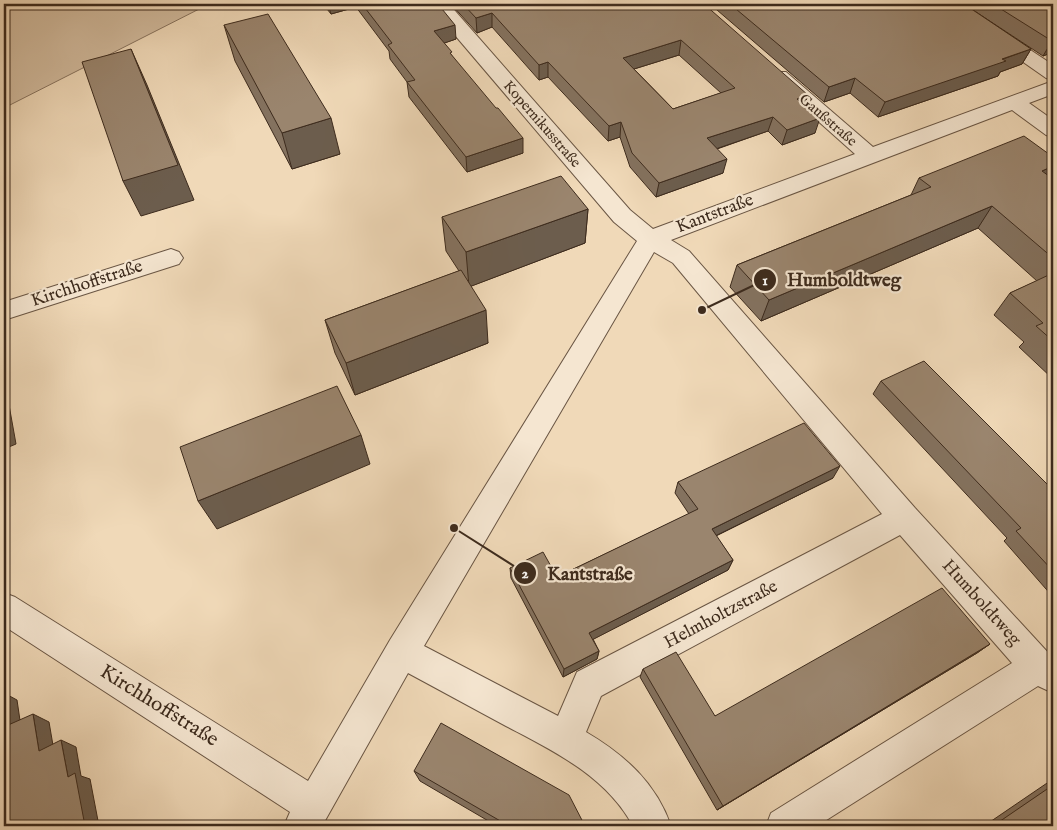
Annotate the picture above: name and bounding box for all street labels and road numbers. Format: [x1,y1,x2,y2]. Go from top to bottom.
street label: Kopernikusstraße [499,76,585,172]
street label: Gaußstraße [795,90,861,151]
street label: Kantstraße [673,189,757,239]
street label: Kirchhoffstraße [28,255,146,313]
street label: Humboldtweg [936,555,1026,651]
street label: Helmholtzstraße [660,575,782,655]
street label: Kirchhoffstraße [94,659,224,754]

